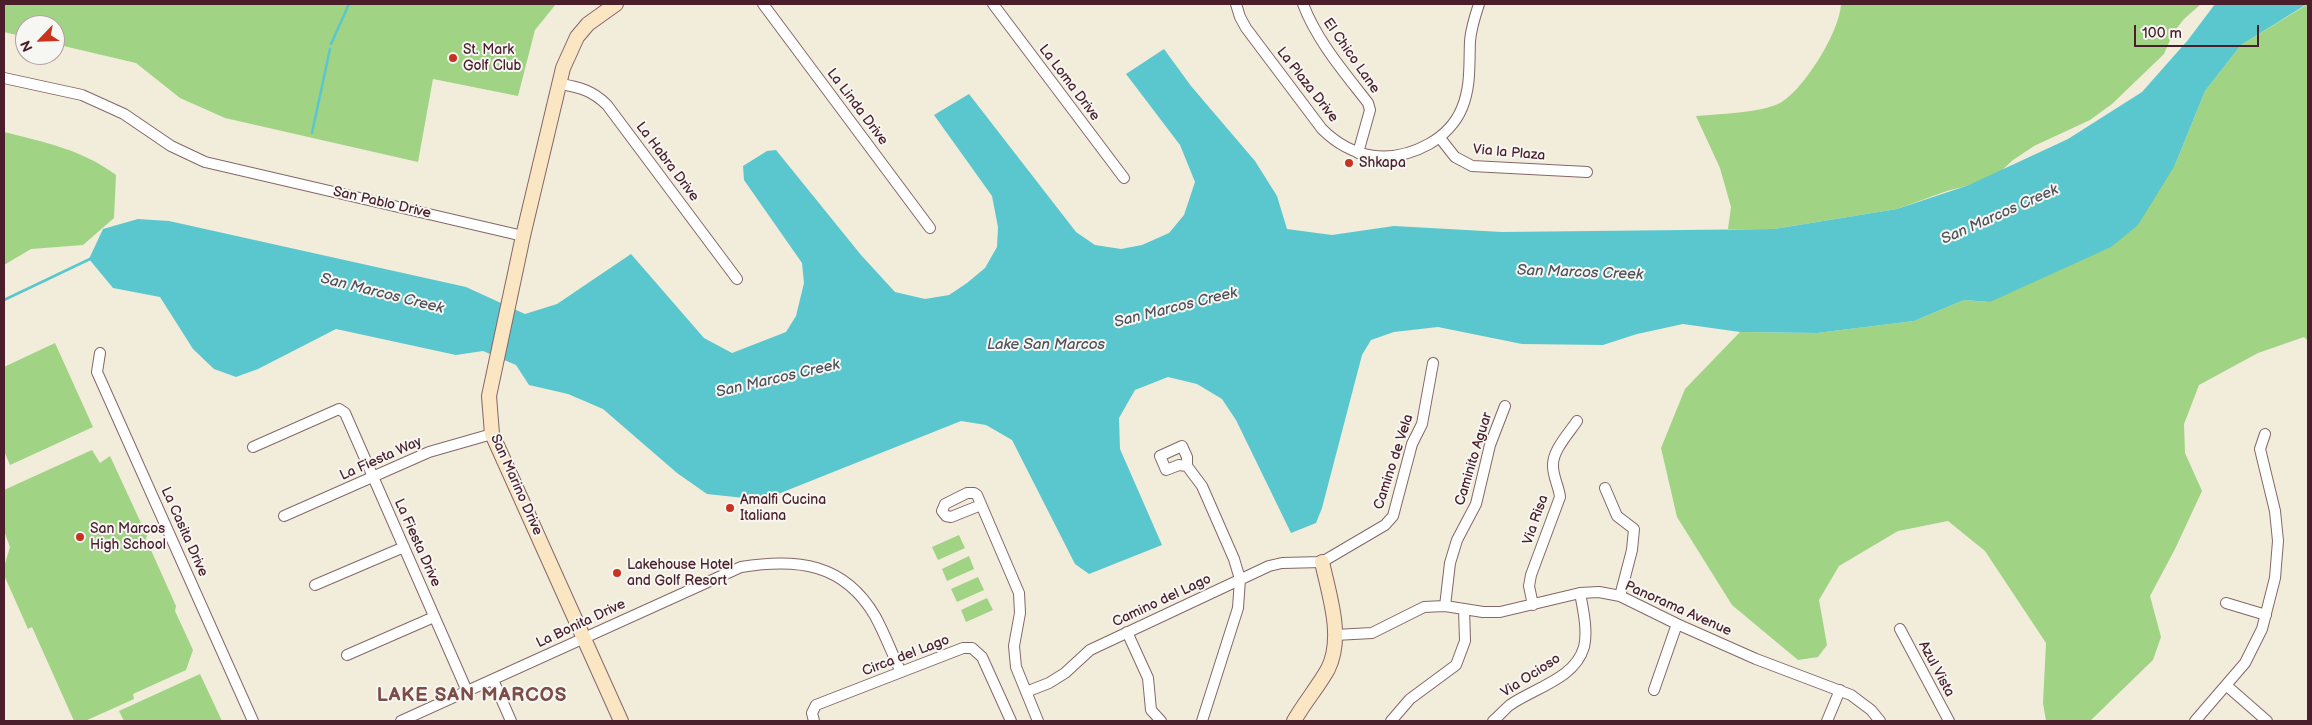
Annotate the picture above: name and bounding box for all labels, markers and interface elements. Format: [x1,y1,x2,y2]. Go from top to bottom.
north arrow [15,15,65,65]
street label: El Chico Lane [1319,15,1383,97]
scale bar [2137,15,2262,47]
text: 100 m [2142,24,2182,43]
text: N [17,38,37,54]
place label: St. Mark Golf Club [463,42,521,74]
street label: La Loma Drive [1035,42,1103,124]
street label: La Plaza Drive [1273,44,1341,126]
marker: St. Mark Golf Club [447,52,459,64]
street label: La Linda Drive [823,66,891,148]
street label: La Habra Drive [632,119,702,205]
street label: Via la Plaza [1472,141,1546,165]
place label: Shkapa [1359,155,1406,171]
marker: Shkapa [1343,157,1355,169]
water label: San Marcos Creek [1939,181,2061,249]
street label: San Pablo Drive [331,184,433,222]
water label: San Marcos Creek [1517,262,1643,284]
water label: San Marcos Creek [319,270,445,318]
water label: San Marcos Creek [1113,284,1239,332]
water label: Lake San Marcos [987,336,1105,354]
water label: San Marcos Creek [714,356,842,402]
street label: Caminito Aguar [1452,410,1496,508]
street label: Camino de Vela [1371,412,1417,512]
street label: San Marino Drive [486,432,546,538]
street label: La Fiesta Way [337,433,425,485]
street label: La Casita Drive [157,485,211,579]
place label: Amalfi Cucina Italiana [740,492,826,524]
street label: Via Risa [1520,493,1552,547]
street label: La Fiesta Drive [390,496,444,590]
marker: Amalfi Cucina Italiana [724,502,736,514]
place label: San Marcos High School [90,521,166,554]
marker: San Marcos High School [74,531,86,543]
place label: Lakehouse Hotel and Golf Resort [627,557,733,590]
marker: Lakehouse Hotel and Golf Resort [611,567,623,579]
street label: Camino del Lago [1110,571,1214,631]
street label: Panorama Avenue [1622,578,1734,640]
street label: La Bonita Drive [534,596,628,652]
street label: Circa del Lago [860,632,952,680]
street label: Azul Vista [1914,638,1958,700]
street label: Via Ocioso [1498,651,1564,701]
district label: LAKE SAN MARCOS [375,685,569,707]

